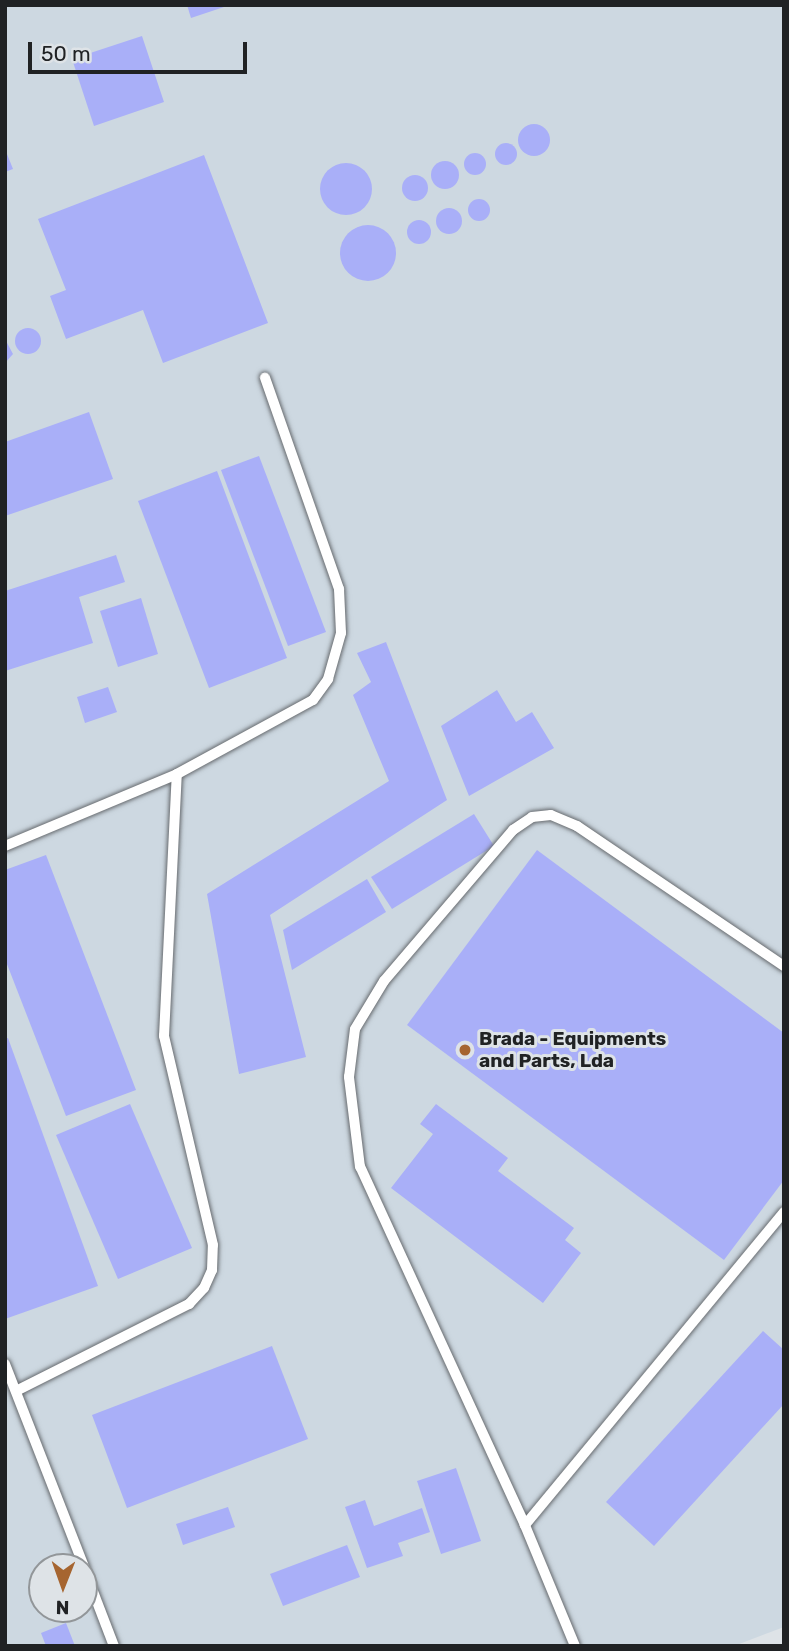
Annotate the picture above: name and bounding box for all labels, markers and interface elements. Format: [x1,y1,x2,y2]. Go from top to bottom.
scale bar [32,28,250,72]
text: 50 m [41,41,91,66]
place label: Brada - Equipments and Parts, Lda [479,1028,666,1072]
marker: Brada - Equipments and Parts, Lda [457,1042,473,1058]
north arrow [28,1553,98,1623]
text: N [56,1596,70,1619]

